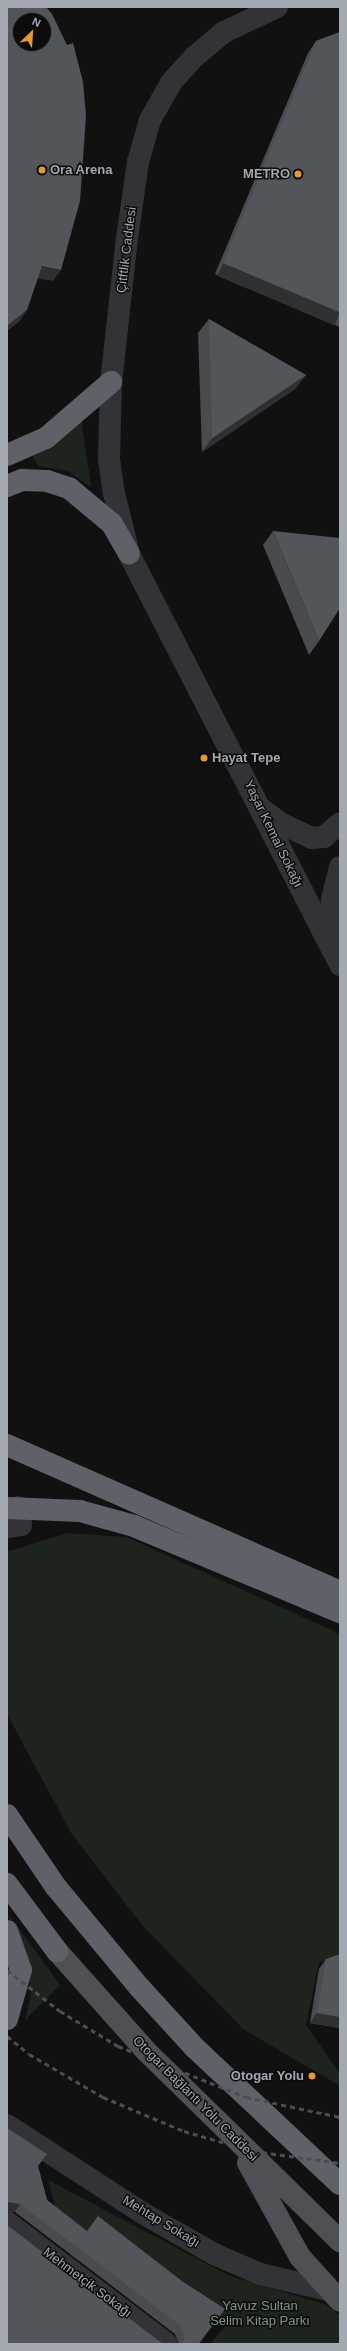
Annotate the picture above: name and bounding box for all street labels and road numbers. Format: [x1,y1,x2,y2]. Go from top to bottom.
street label: Çitftlik Caddesi [114,206,140,294]
street label: Yaşar Kemal Sokağı [240,778,306,890]
street label: Otogar Bağlantı Yolu Caddesi [129,2033,261,2165]
street label: Mehtap Sokağı [120,2193,202,2251]
street label: Mehmetçik Sokağı [40,2245,134,2321]

